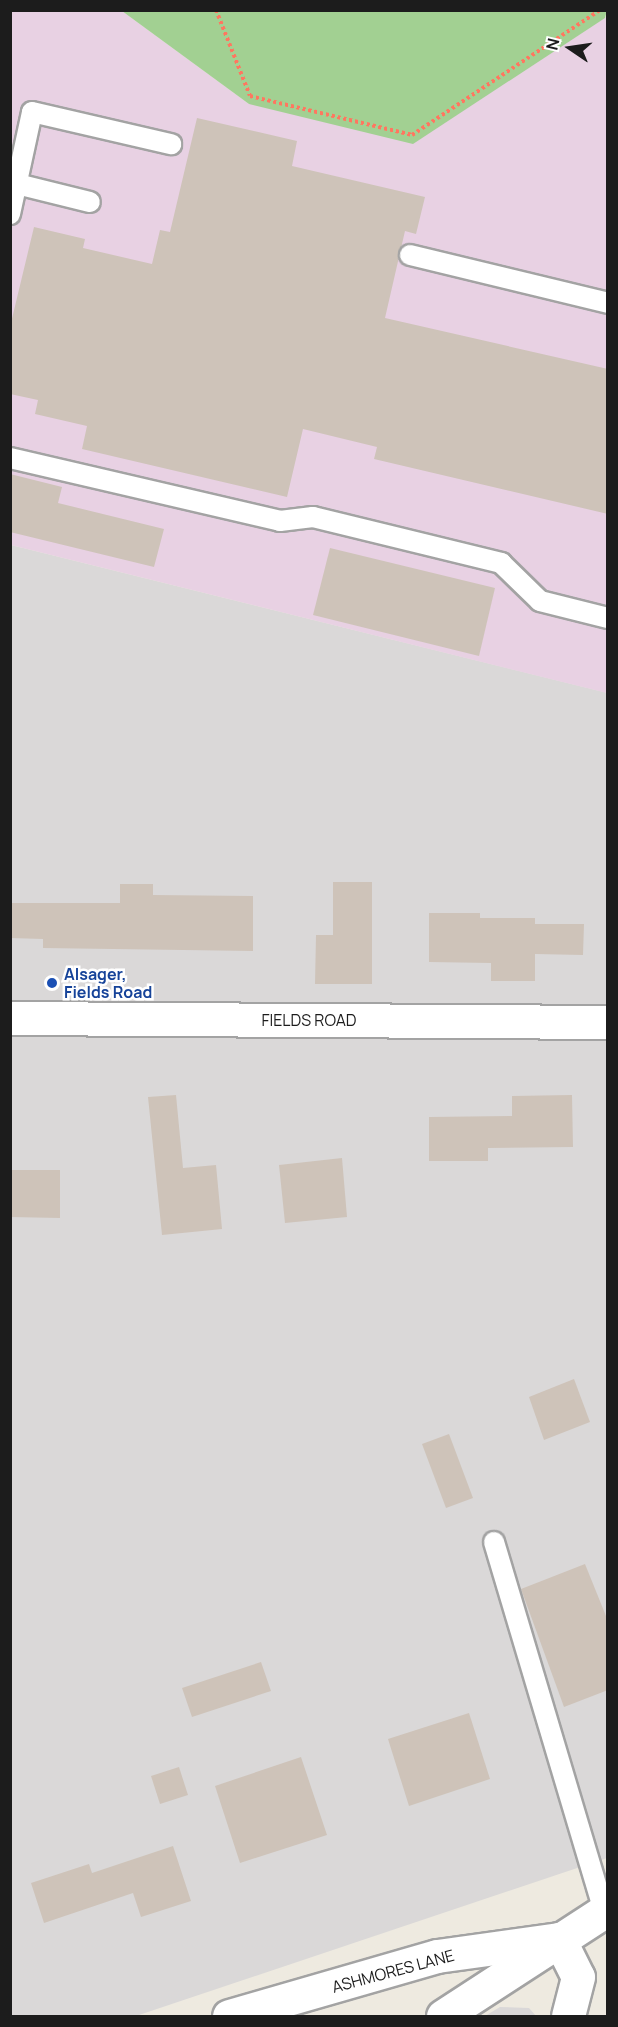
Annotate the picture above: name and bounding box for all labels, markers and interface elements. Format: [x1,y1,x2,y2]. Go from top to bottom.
north arrow [540,18,600,78]
text: N [540,36,564,52]
place label: Alsager, Fields Road [64,964,152,1002]
marker: Alsager, Fields Road [45,976,59,990]
street label: FIELDS ROAD [261,1010,357,1030]
street label: ASHMORES LANE [330,1945,456,1997]

